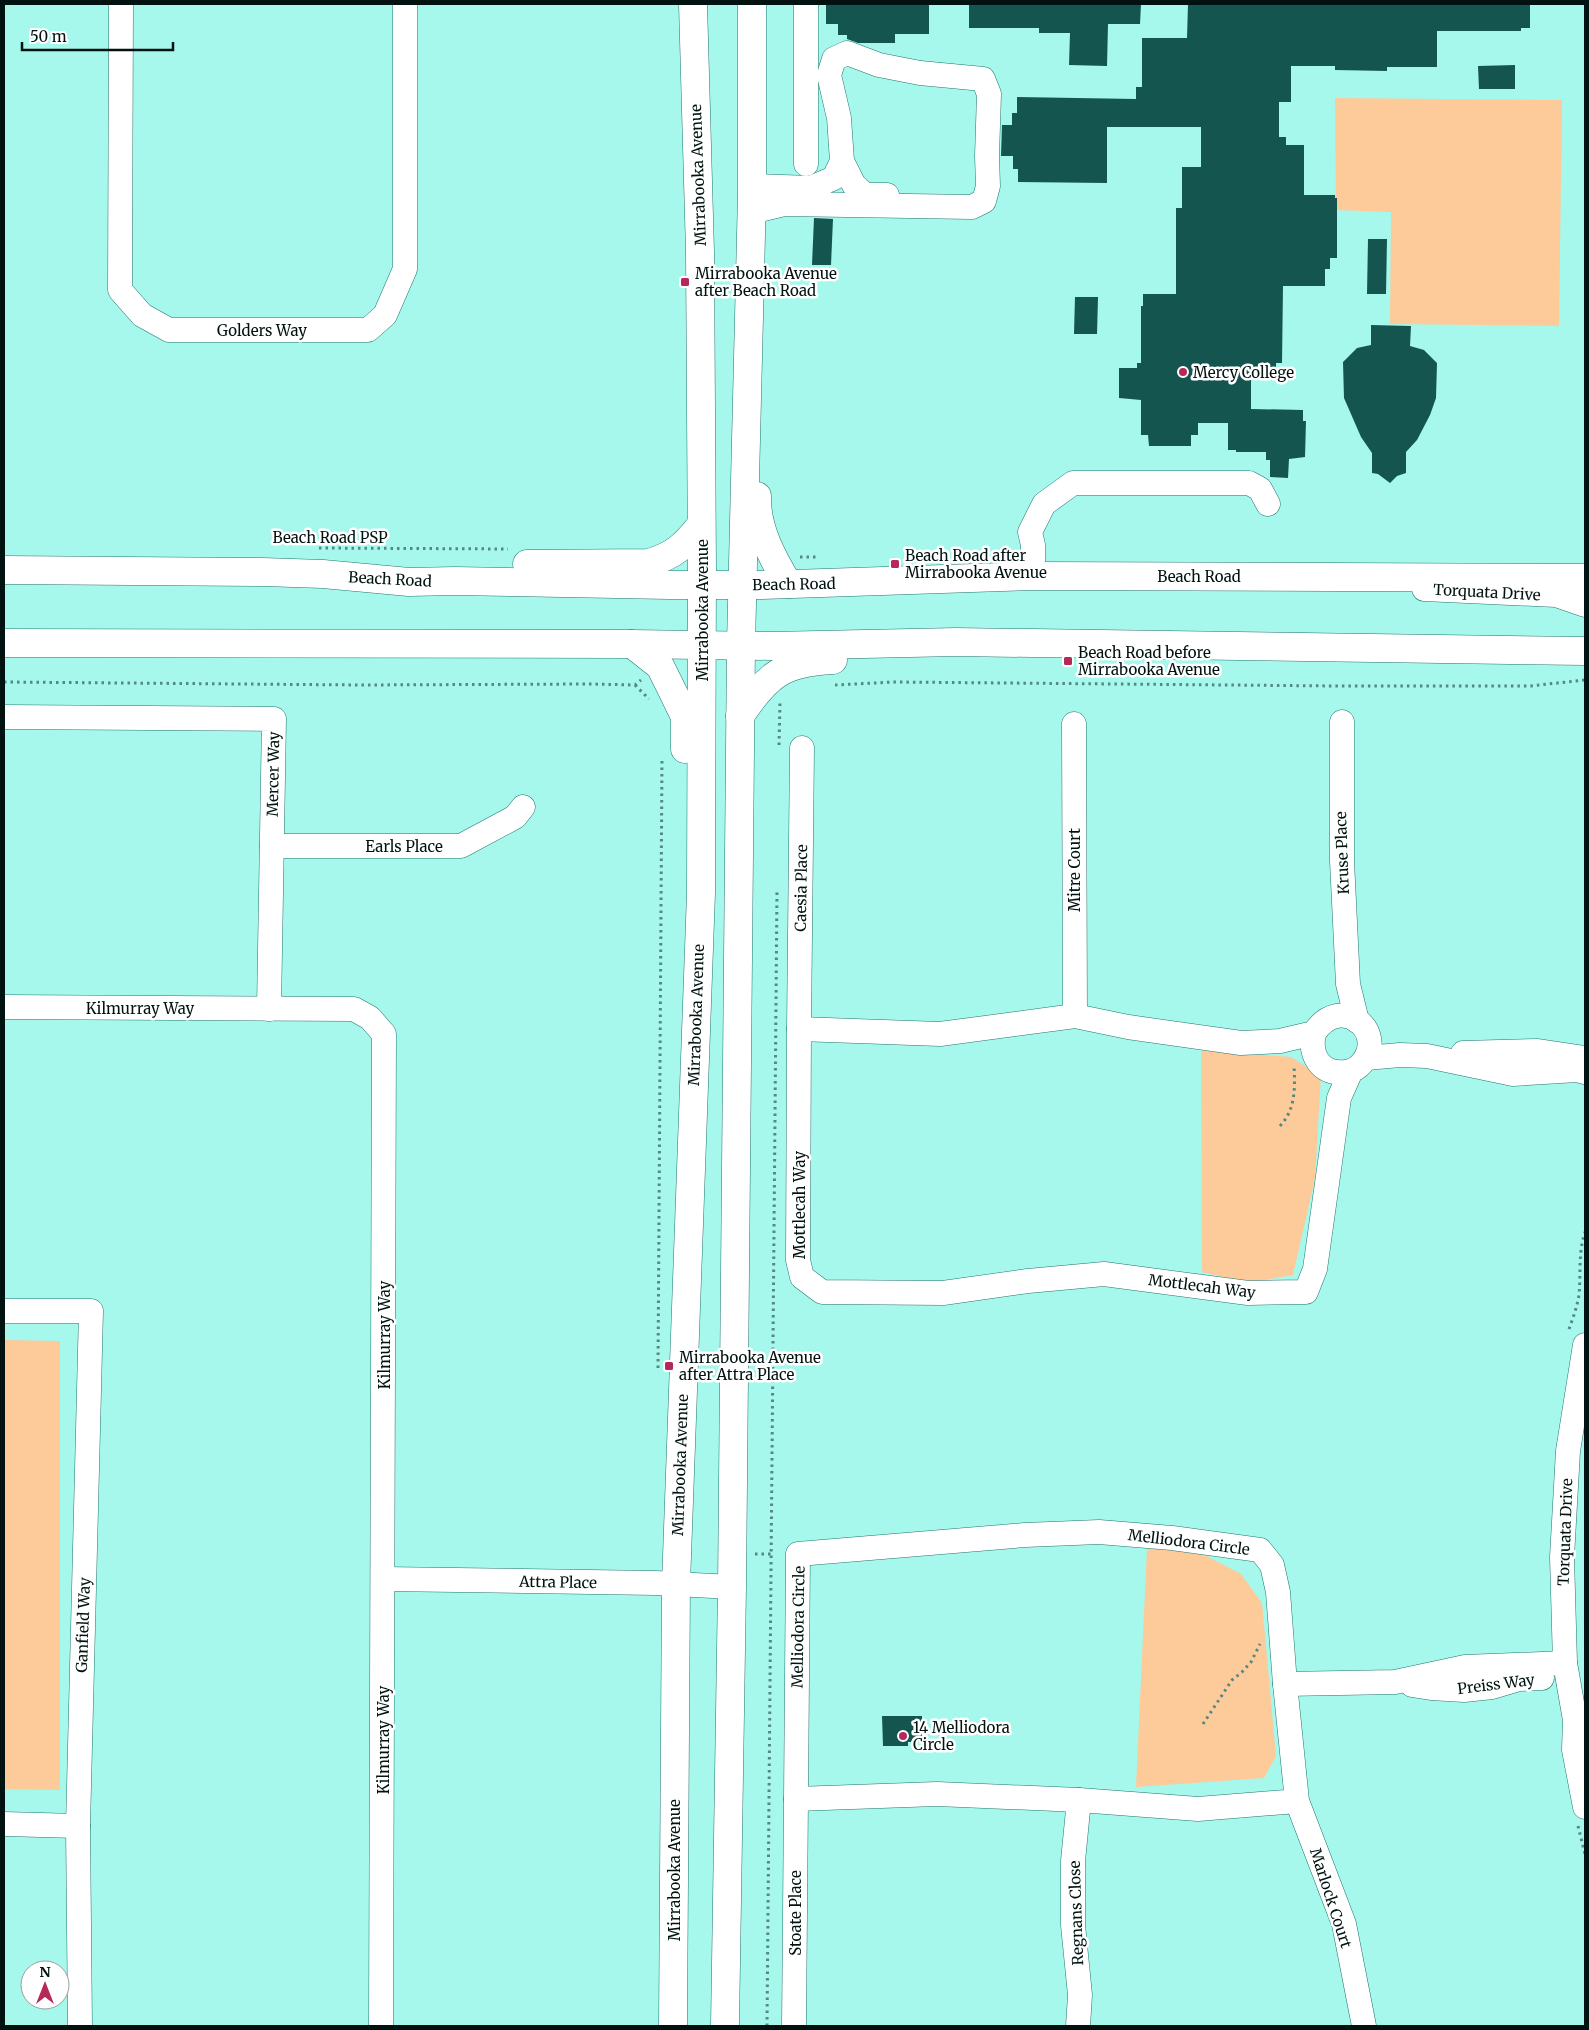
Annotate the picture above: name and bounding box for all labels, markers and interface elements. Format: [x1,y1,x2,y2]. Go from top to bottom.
scale bar [22,20,174,52]
text: 50 m [30,27,67,46]
street label: Mirrabooka Avenue [686,104,710,246]
place label: Mirrabooka Avenue after Beach Road [695,264,837,300]
marker: Mirrabooka Avenue after Beach Road [679,276,691,288]
street label: Golders Way [217,321,307,340]
place label: Mercy College [1193,363,1294,382]
marker: Mercy College [1177,366,1189,378]
street label: Beach Road PSP [272,528,388,547]
street label: Mirrabooka Avenue [693,539,712,681]
place label: Beach Road after Mirrabooka Avenue [905,546,1047,582]
marker: Beach Road after Mirrabooka Avenue [889,558,901,570]
street label: Beach Road [348,567,432,591]
street label: Beach Road [1157,567,1241,586]
street label: Beach Road [752,574,836,594]
street label: Torquata Drive [1433,580,1541,604]
place label: Beach Road before Mirrabooka Avenue [1078,643,1220,679]
marker: Beach Road before Mirrabooka Avenue [1062,655,1074,667]
street label: Mercer Way [263,731,283,817]
street label: Kruse Place [1331,811,1353,895]
street label: Mitre Court [1065,828,1084,912]
street label: Earls Place [365,837,443,856]
street label: Caesia Place [791,844,811,932]
street label: Mirrabooka Avenue [684,944,708,1086]
street label: Kilmurray Way [86,999,194,1018]
street label: Mottlecah Way [790,1151,809,1259]
street label: Mottlecah Way [1147,1270,1257,1302]
street label: Kilmurray Way [375,1281,394,1389]
place label: Mirrabooka Avenue after Attra Place [679,1348,821,1384]
marker: Mirrabooka Avenue after Attra Place [663,1360,675,1372]
street label: Mirrabooka Avenue [668,1394,692,1536]
street label: Torquata Drive [1554,1478,1576,1586]
street label: Melliodora Circle [1127,1525,1251,1559]
street label: Melliodora Circle [787,1565,809,1688]
street label: Attra Place [518,1572,597,1592]
street label: Ganfield Way [72,1577,94,1673]
street label: Preiss Way [1456,1670,1536,1698]
street label: Kilmurray Way [374,1686,393,1794]
place label: 14 Melliodora Circle [913,1718,1010,1754]
marker: 14 Melliodora Circle [897,1730,909,1742]
street label: Mirrabooka Avenue [665,1799,684,1941]
street label: Marlock Court [1306,1846,1356,1950]
street label: Regnans Close [1065,1860,1087,1966]
street label: Stoate Place [786,1870,805,1956]
north arrow [20,1960,70,2010]
text: N [39,1963,51,1981]

